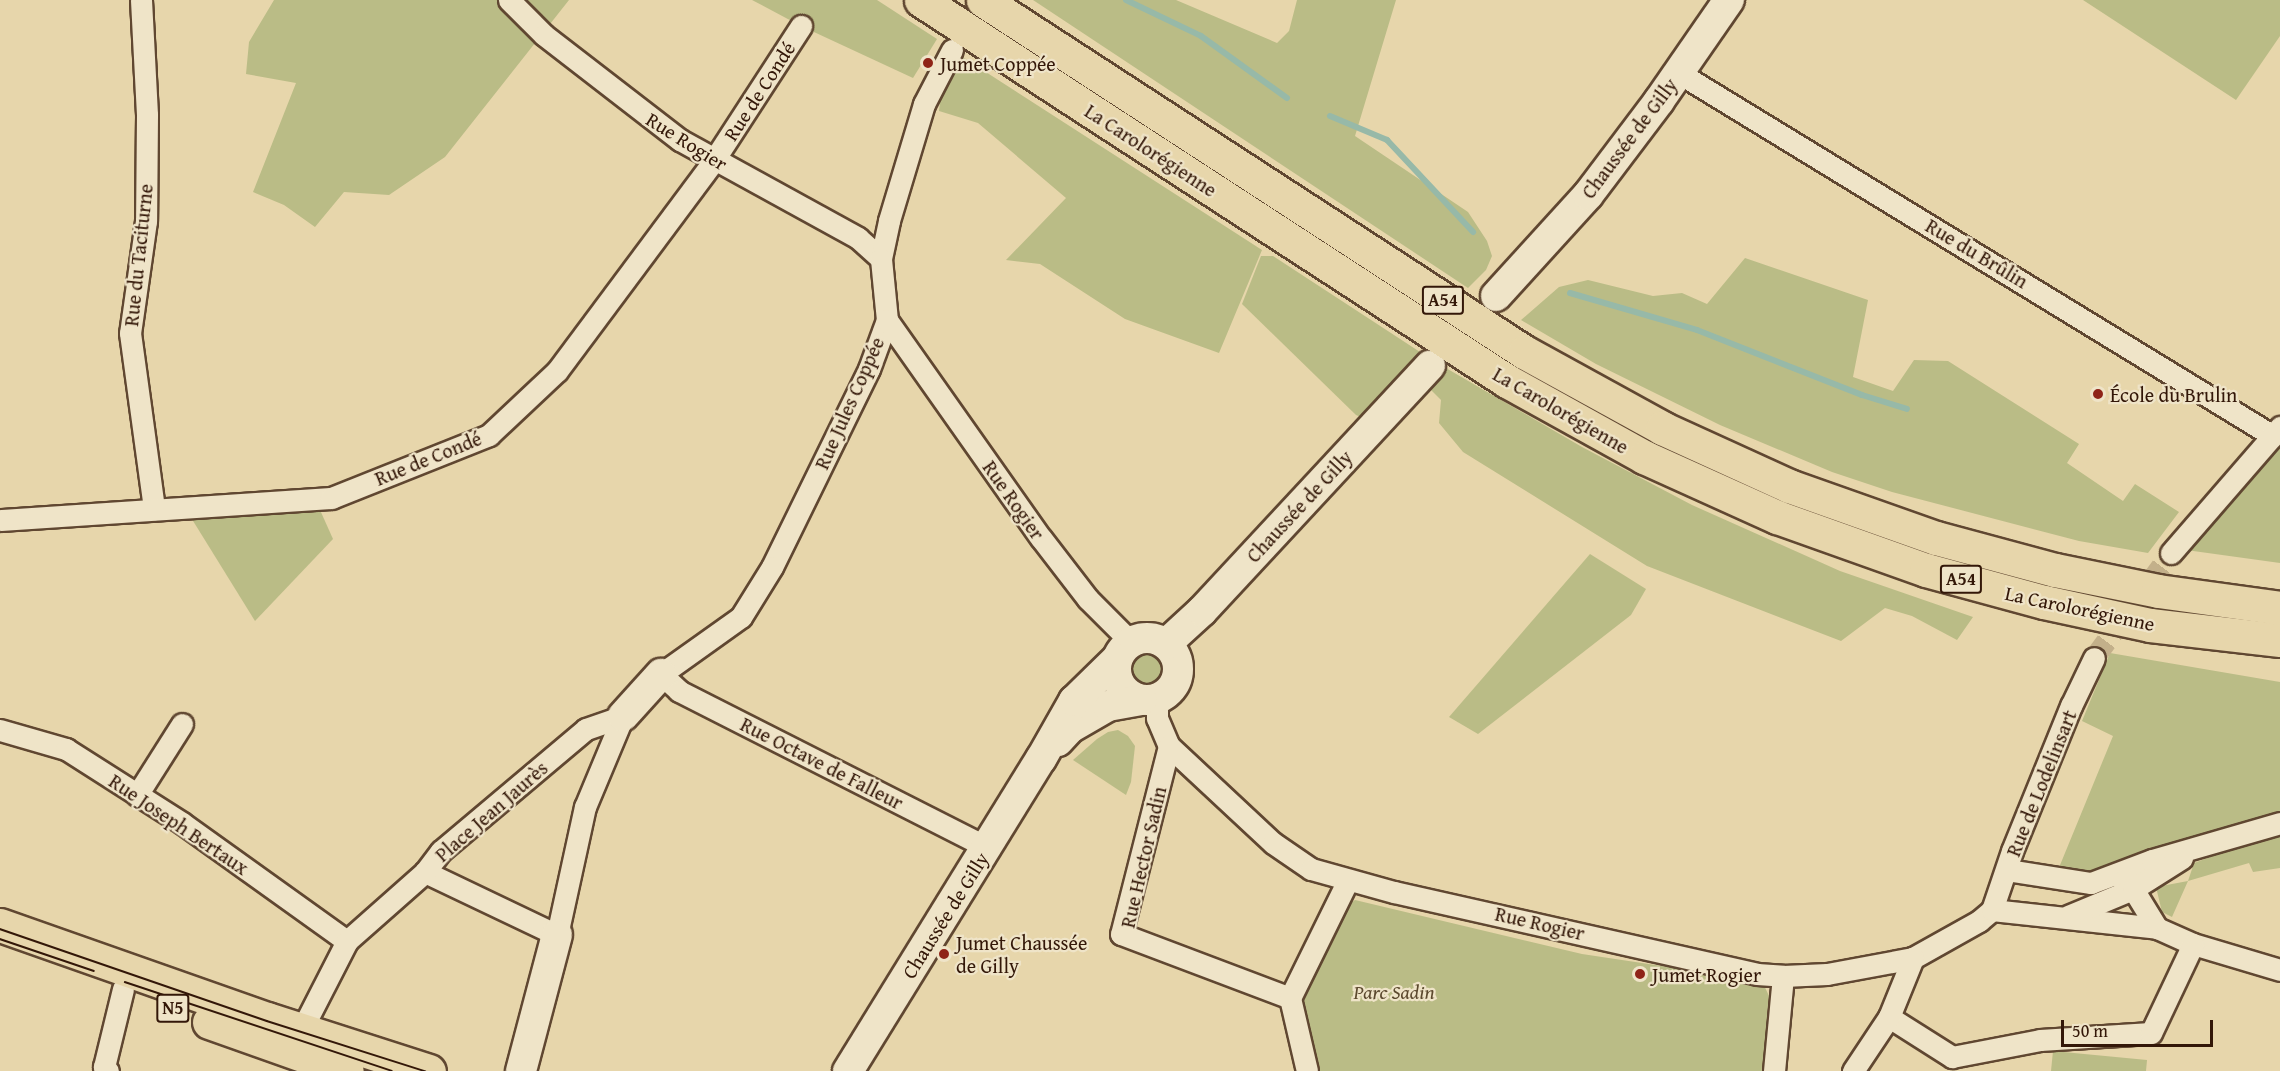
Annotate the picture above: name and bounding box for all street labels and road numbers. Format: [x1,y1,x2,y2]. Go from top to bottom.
street label: Rue de Condé [718,37,800,145]
street label: Chaussée de Gilly [1576,73,1682,203]
street label: La Carolorégienne [1081,98,1221,202]
street label: Rue Rogier [642,107,732,175]
street label: Rue du Taciturne [119,183,157,327]
street label: Rue du Brûlin [1922,213,2032,293]
road number: A54 [1420,285,1466,315]
street label: Rue Jules Coppée [809,333,889,473]
street label: La Carolorégienne [1489,362,1633,458]
street label: Rue de Condé [371,426,485,490]
street label: Chaussée de Gilly [1241,445,1357,567]
street label: Rue Rogier [978,456,1050,544]
road number: A54 [1938,564,1984,594]
street label: La Carolorégienne [2003,580,2157,636]
street label: Rue de Lodelinsart [2001,706,2081,860]
street label: Rue Octave de Falleur [737,712,907,814]
street label: Place Jean Jaurès [430,756,552,866]
street label: Rue Joseph Bertaux [105,769,253,879]
street label: Rue Hector Sadin [1115,784,1171,930]
street label: Chaussée de Gilly [897,847,993,983]
street label: Rue Rogier [1493,901,1587,945]
road number: N5 [155,993,191,1023]

